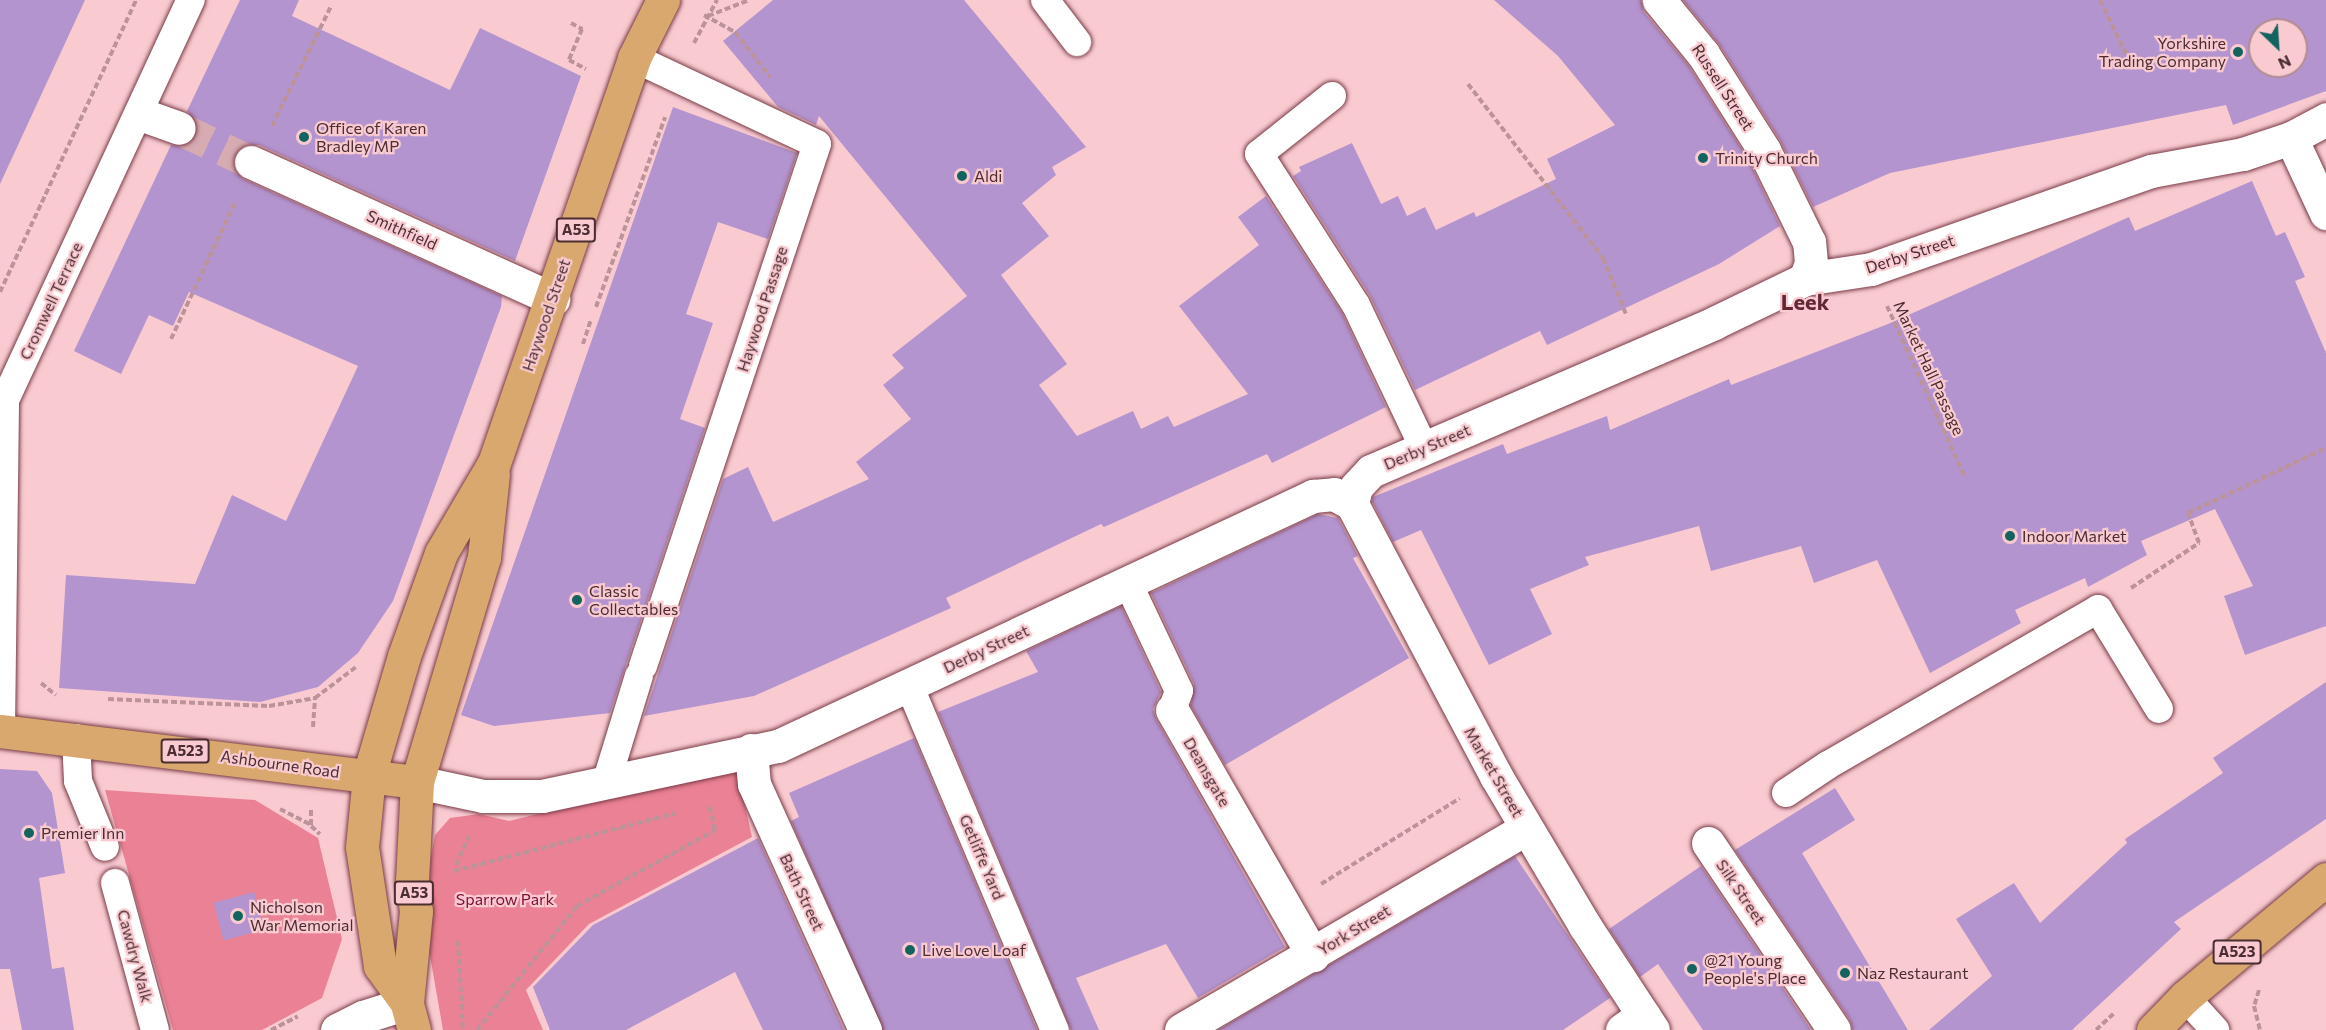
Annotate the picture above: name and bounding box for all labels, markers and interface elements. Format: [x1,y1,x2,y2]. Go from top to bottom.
north arrow [2248,18,2308,78]
place label: Yorkshire Trading Company [2099,33,2226,71]
street label: Russell Street [1688,40,1758,134]
marker: Yorkshire Trading Company [2231,45,2245,59]
text: N [2276,52,2294,74]
place label: Office of Karen Bradley MP [316,118,427,156]
marker: Office of Karen Bradley MP [297,130,311,144]
place label: Trinity Church [1715,148,1818,168]
marker: Trinity Church [1696,151,1710,165]
place label: Aldi [974,166,1002,186]
marker: Aldi [955,169,969,183]
street label: Smithfield [364,206,440,254]
road number: A53 [555,218,597,242]
street label: Derby Street [1863,231,1957,277]
street label: Cromwell Terrace [15,239,87,363]
street label: Haywood Passage [733,244,791,374]
street label: Haywood Street [518,256,574,374]
district label: Leek [1781,289,1829,315]
street label: Market Hall Passage [1889,298,1969,438]
street label: Derby Street [1381,420,1473,474]
place label: Indoor Market [2022,526,2127,546]
marker: Indoor Market [2003,529,2017,543]
place label: Classic Collectables [589,581,678,619]
marker: Classic Collectables [570,593,584,607]
street label: Derby Street [940,621,1032,677]
street label: Market Street [1460,723,1528,821]
street label: Deansgate [1179,734,1235,810]
road number: A523 [160,739,210,763]
street label: Ashbourne Road [219,746,341,782]
street label: Getliffe Yard [955,811,1009,903]
place label: Premier Inn [41,823,124,843]
marker: Premier Inn [22,826,36,840]
street label: Bath Street [776,850,828,934]
street label: Silk Street [1712,856,1770,928]
road number: A53 [393,881,435,905]
park label: Sparrow Park [456,889,554,909]
place label: Nicholson War Memorial [250,897,353,935]
street label: York Street [1314,901,1394,959]
street label: Cawdry Walk [113,907,157,1005]
marker: Nicholson War Memorial [231,909,245,923]
place label: Live Love Loaf [922,940,1026,960]
road number: A523 [2212,940,2262,964]
marker: Live Love Loaf [903,943,917,957]
place label: @21 Young People's Place [1704,950,1806,988]
marker: @21 Young People's Place [1685,962,1699,976]
place label: Naz Restaurant [1857,963,1969,983]
marker: Naz Restaurant [1838,966,1852,980]

